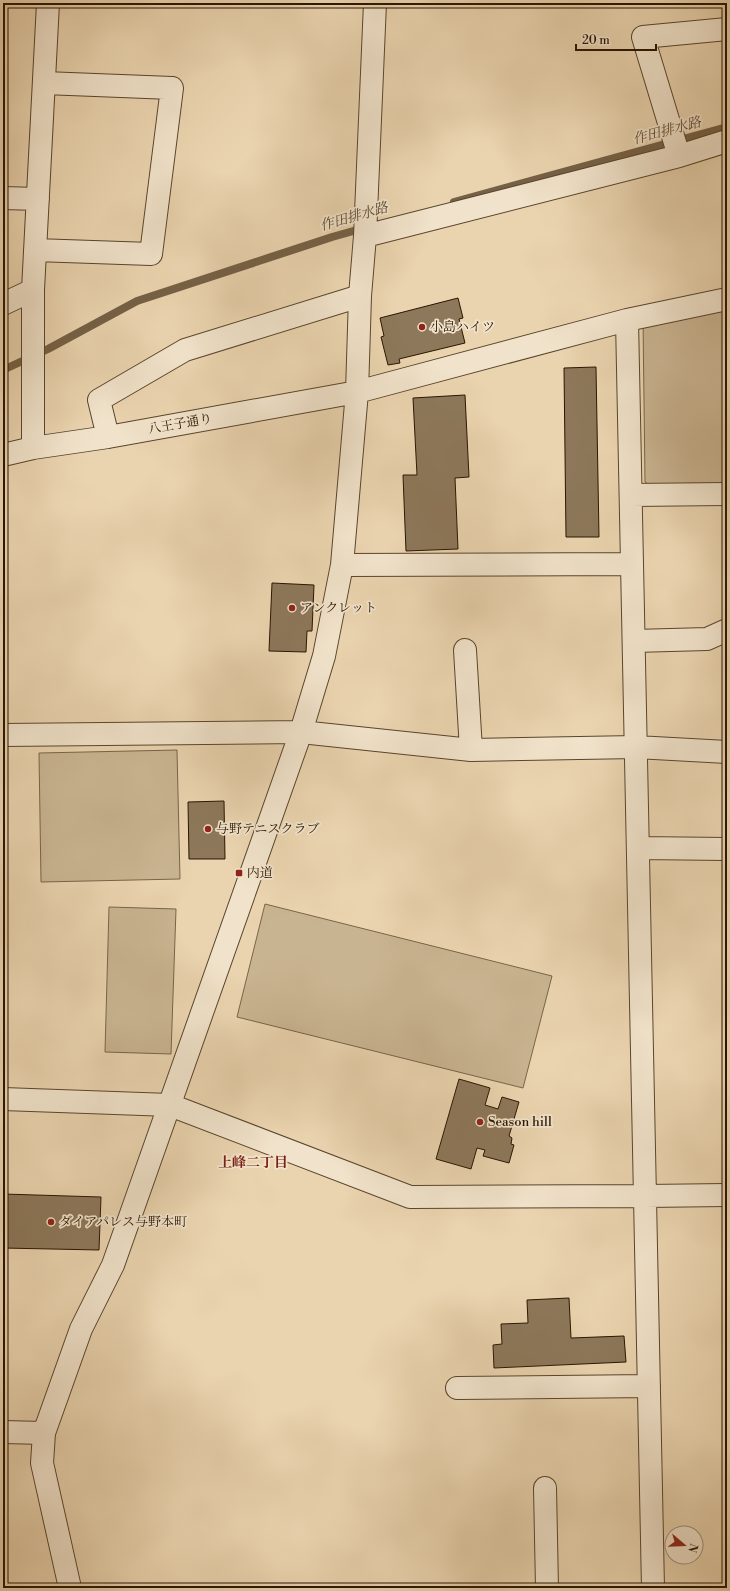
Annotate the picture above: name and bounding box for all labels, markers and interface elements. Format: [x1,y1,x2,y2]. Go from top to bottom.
scale bar [576,26,656,52]
text: 20 m [582,33,610,48]
water label: 作田排水路 [631,113,704,149]
water label: 作田排水路 [318,198,391,235]
place label: 小島ハイツ [430,319,495,335]
marker: 小島ハイツ [417,322,427,332]
street label: 八王子通り [147,410,213,438]
place label: アンクレット [300,600,377,616]
marker: アンクレット [287,603,297,613]
place label: 与野テニスクラブ [216,821,319,837]
marker: 与野テニスクラブ [203,824,213,834]
place label: 内道 [247,865,273,881]
marker: 内道 [234,868,244,878]
place label: Season hill [488,1114,552,1130]
marker: Season hill [475,1117,485,1127]
district label: 上峰二丁目 [218,1154,288,1172]
place label: ダイアパレス与野本町 [59,1214,187,1230]
marker: ダイアパレス与野本町 [46,1217,56,1227]
north arrow [664,1525,704,1565]
text: N [684,1542,701,1555]

